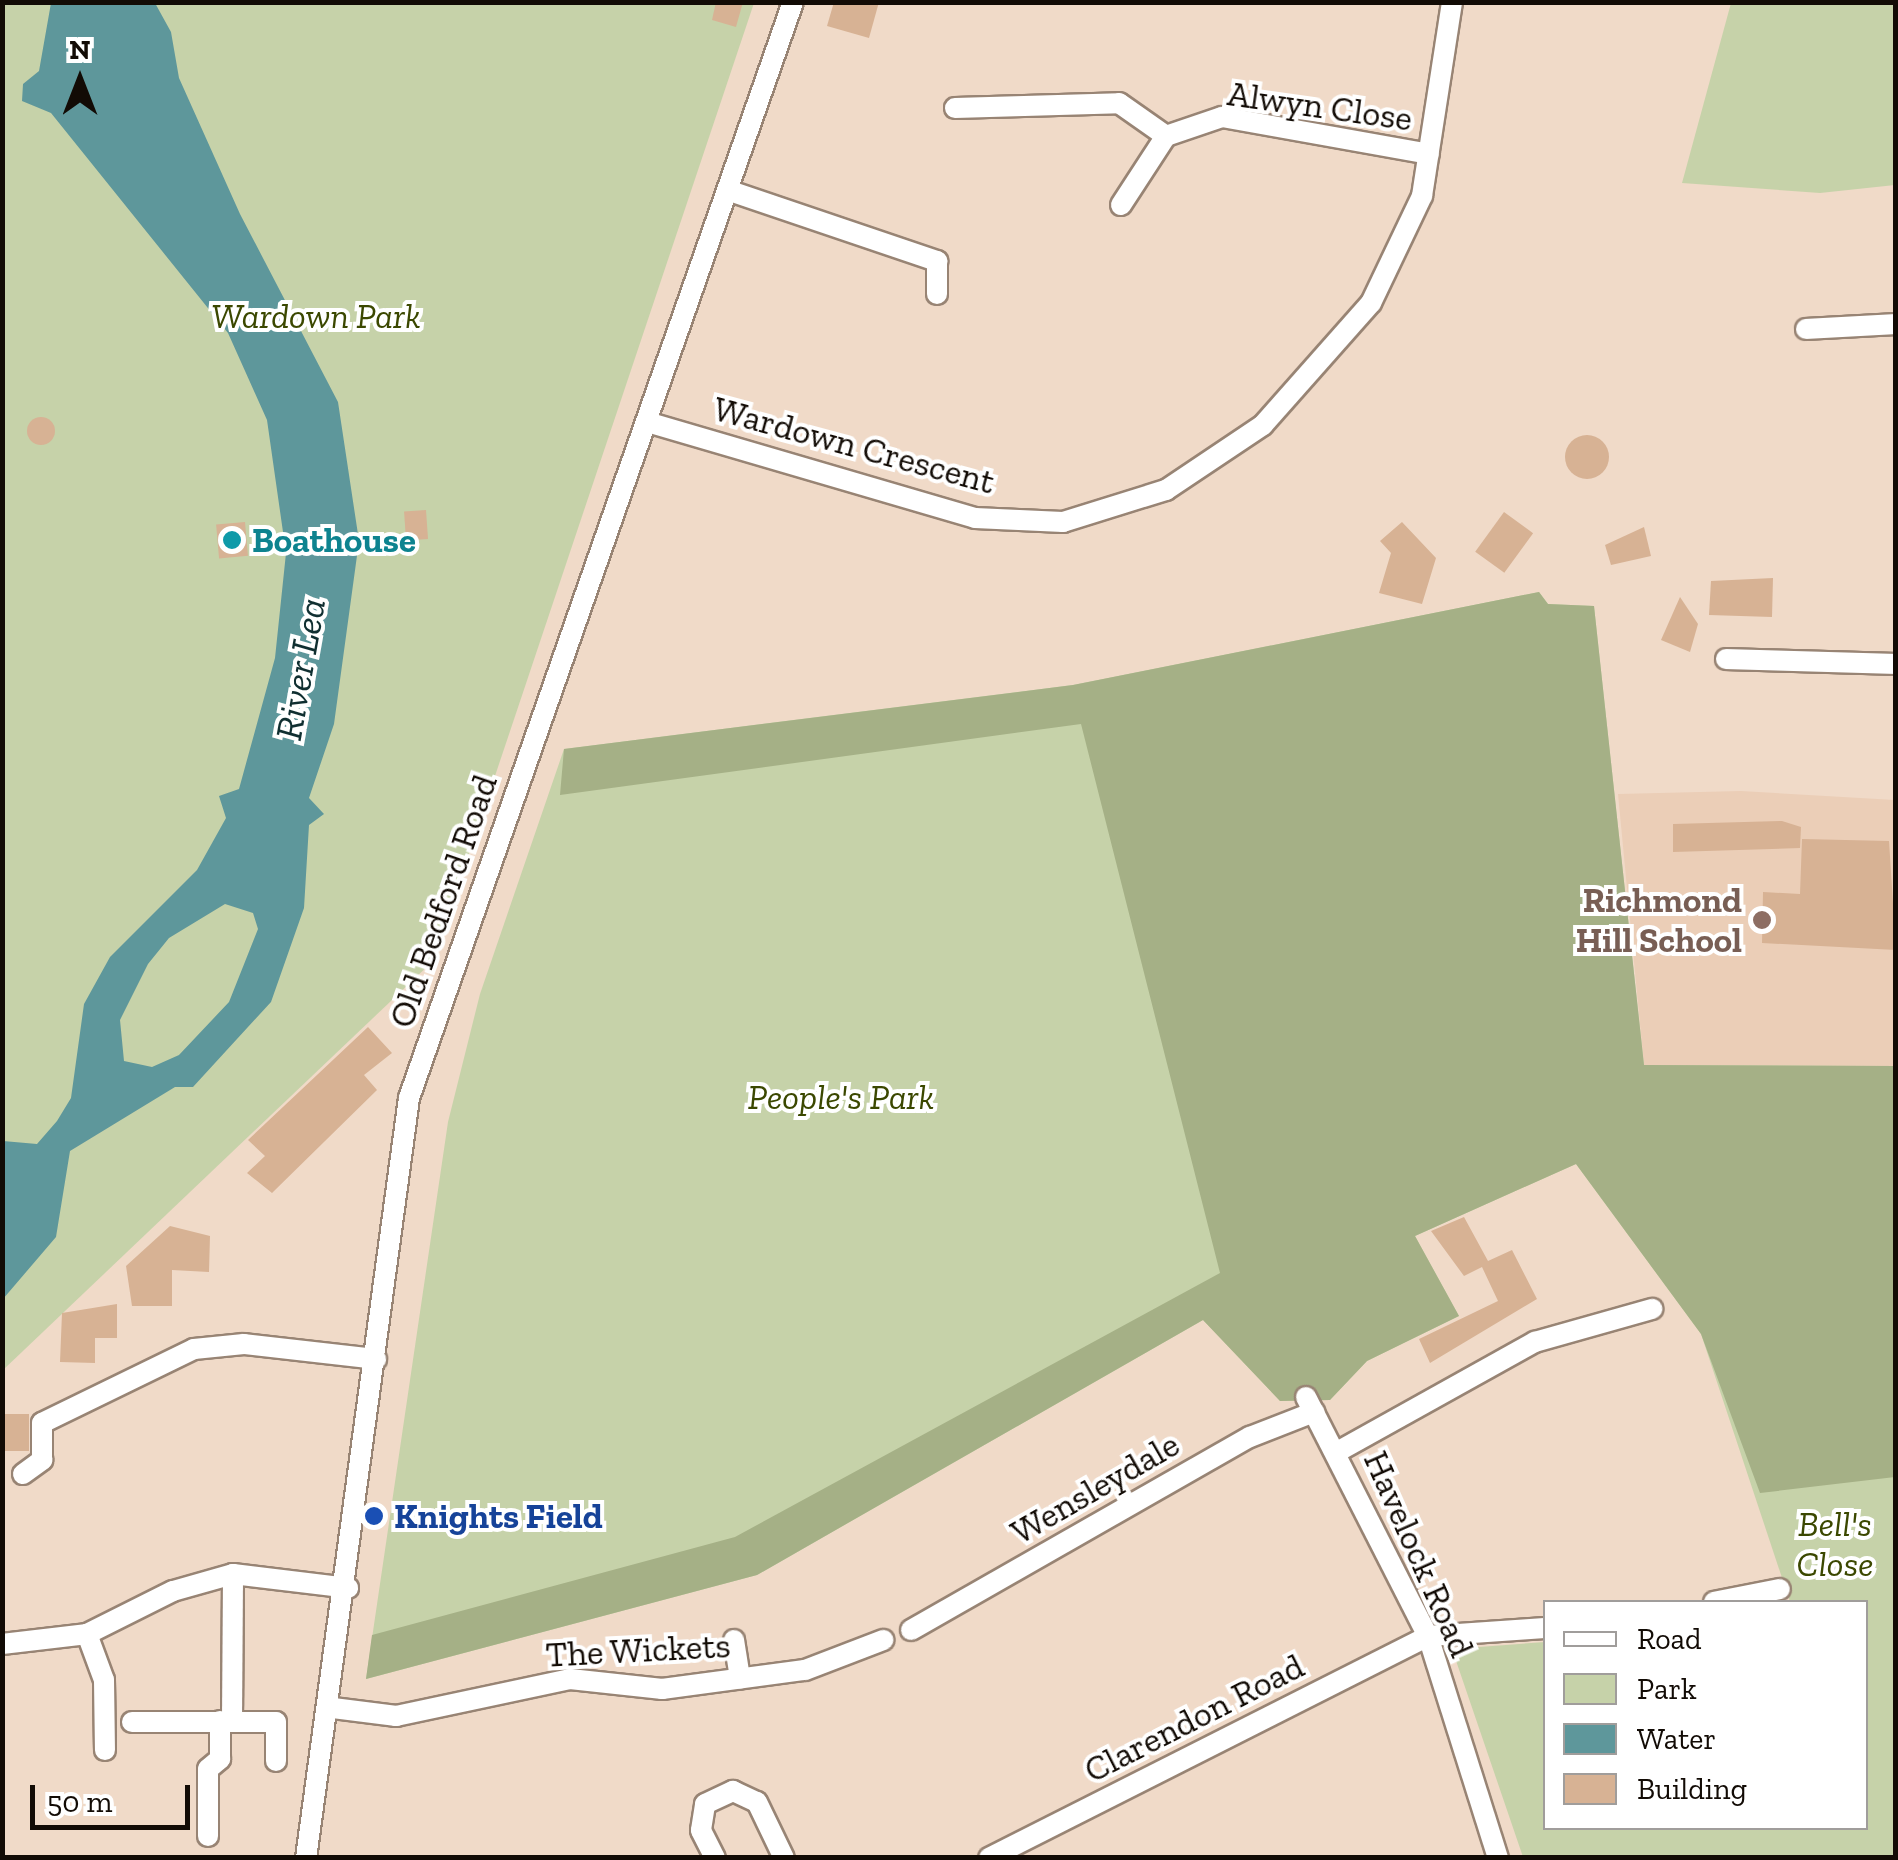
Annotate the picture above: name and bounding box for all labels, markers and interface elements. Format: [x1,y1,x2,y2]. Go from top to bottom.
north arrow [30,30,130,130]
text: N [69,33,91,66]
street label: Alwyn Close [1225,72,1415,140]
park label: Wardown Park [211,295,421,337]
street label: Wardown Crescent [709,387,999,503]
place label: Boathouse [252,519,416,561]
marker: Boathouse [221,529,243,551]
water label: River Lea [266,594,336,744]
street label: Old Bedford Road [380,769,506,1033]
place label: Richmond Hill School [1576,879,1742,961]
marker: Richmond Hill School [1751,909,1773,931]
park label: People's Park [748,1076,934,1118]
street label: Wensleydale [1003,1423,1187,1553]
street label: Havelock Road [1355,1445,1483,1663]
place label: Knights Field [394,1495,603,1537]
park label: Bell's Close [1796,1503,1874,1585]
marker: Knights Field [363,1505,385,1527]
legend [1543,1600,1868,1830]
text: Road [1637,1621,1702,1657]
street label: The Wickets [544,1624,732,1676]
street label: Clarendon Road [1077,1645,1311,1791]
text: Park [1637,1671,1697,1707]
text: Water [1637,1721,1716,1757]
scale bar [35,1765,195,1827]
text: Building [1637,1771,1747,1807]
text: 50 m [47,1784,112,1820]

